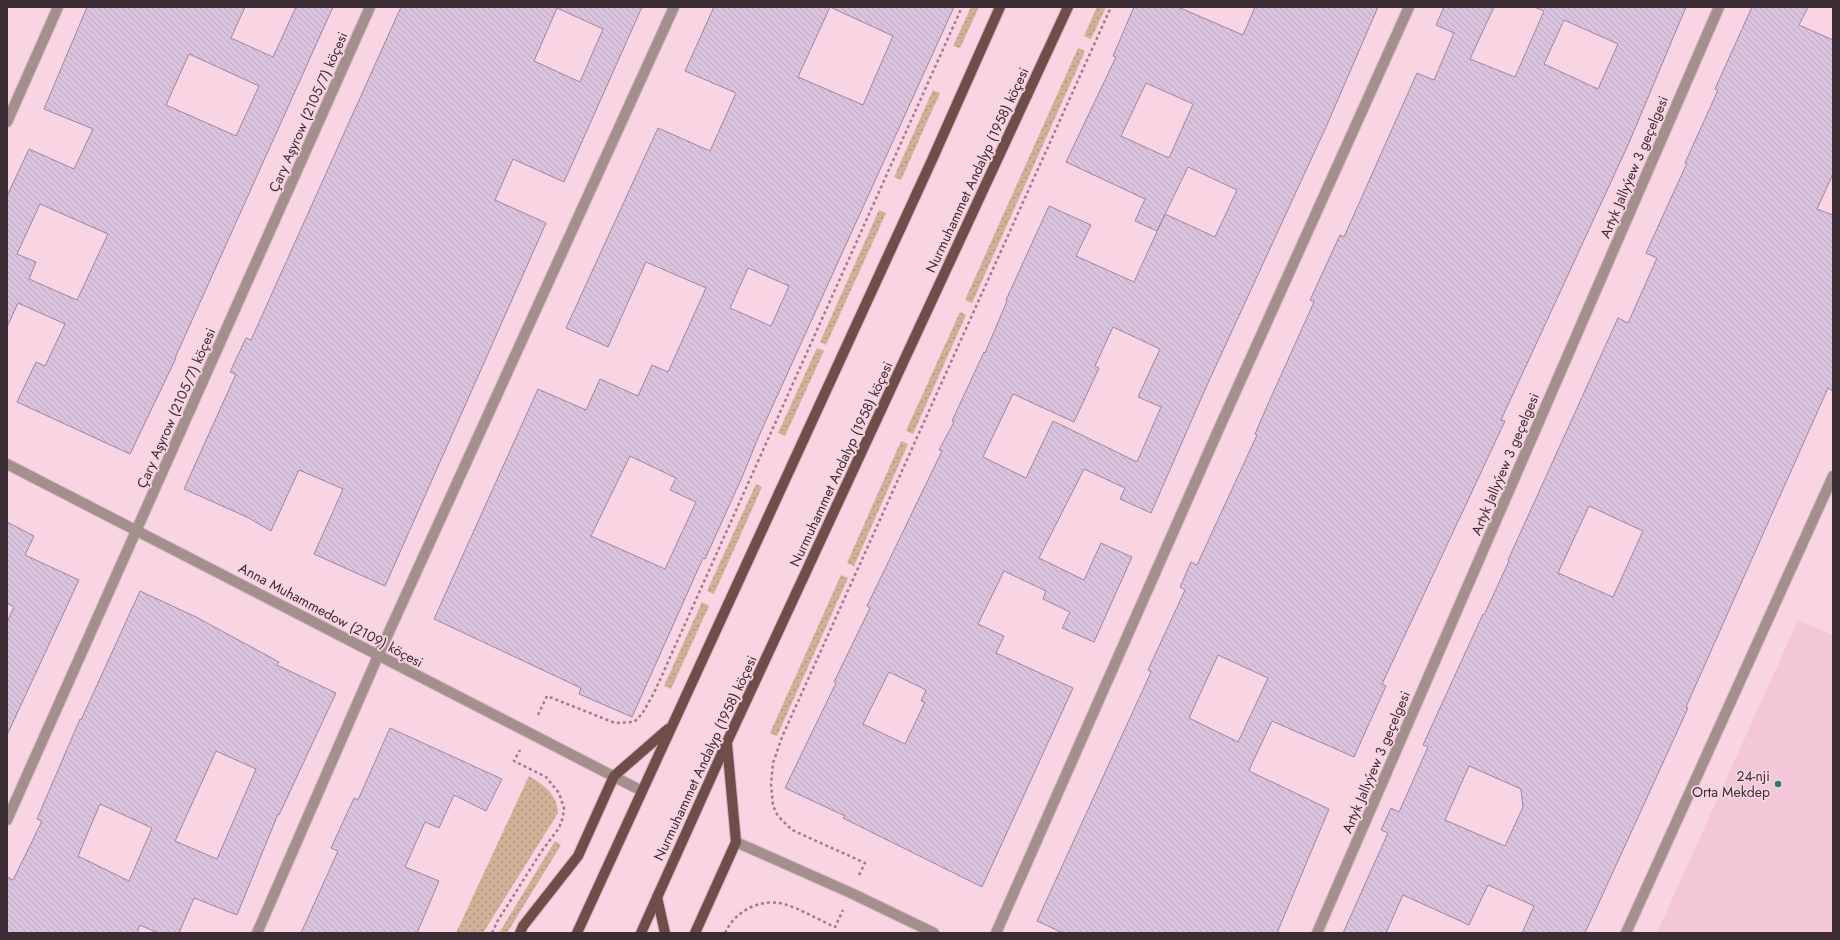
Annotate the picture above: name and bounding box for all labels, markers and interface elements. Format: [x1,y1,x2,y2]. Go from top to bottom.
street label: Çary Aşyrow (2105/7) köçesi [264,29,352,195]
street label: Nurmuhammet Andalyp (1958) köçesi [921,64,1033,276]
street label: Artyk Jallyýew 3 geçelgesi [1595,93,1673,241]
street label: Çary Aşyrow (2105/7) köçesi [132,325,220,491]
street label: Nurmuhammet Andalyp (1958) köçesi [785,358,897,570]
street label: Artyk Jallyýew 3 geçelgesi [1466,390,1544,538]
street label: Anna Muhammedow (2109) köçesi [235,558,427,672]
street label: Nurmuhammet Andalyp (1958) köçesi [649,652,761,864]
street label: Artyk Jallyýew 3 geçelgesi [1337,688,1415,836]
place label: 24-nji Orta Mekdep [1692,766,1770,802]
marker: 24-nji Orta Mekdep [1773,779,1783,789]

